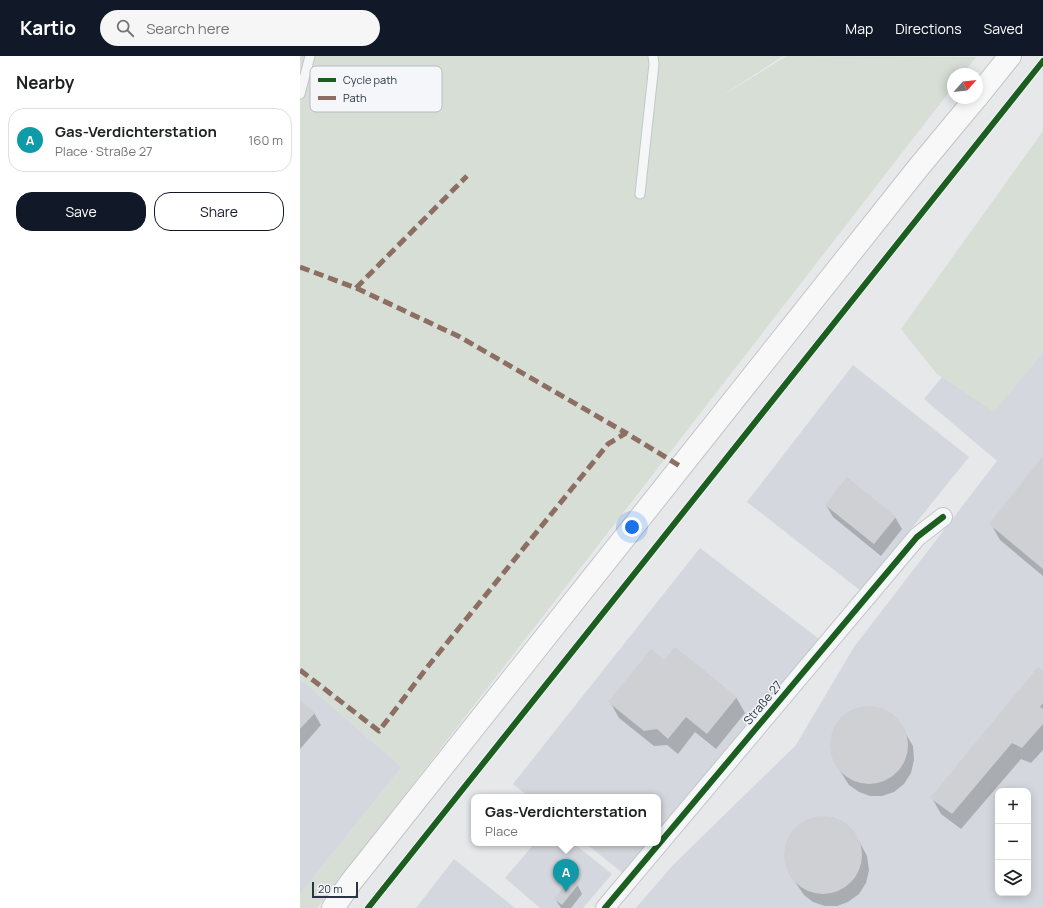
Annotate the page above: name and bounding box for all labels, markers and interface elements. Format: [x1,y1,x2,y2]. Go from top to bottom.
search box [100,10,380,46]
text: Kartio [20,15,76,41]
icon: search [114,17,136,39]
text: Search here [146,18,230,39]
text: Map [845,19,873,38]
text: Directions [895,19,962,38]
text: Saved [984,19,1023,38]
legend [310,66,442,112]
north arrow [947,68,983,104]
text: Nearby [16,71,74,94]
text: Cycle path [343,72,397,87]
text: Path [343,90,366,105]
text: Gas-Verdichterstation [55,121,217,142]
text: A [26,131,34,149]
text: 160 m [248,131,283,149]
text: Place · Straße 27 [55,142,153,160]
button: Save [16,192,146,231]
button: Share [154,192,284,231]
your location [622,517,642,537]
street label: Straße 27 [739,677,786,728]
map controls [995,788,1031,896]
button: + [995,788,1031,824]
popup [471,794,661,846]
text: Gas-Verdichterstation [485,801,647,822]
text: Place [485,822,518,840]
button: − [995,824,1031,860]
pin: A [553,859,579,892]
button: layers [995,860,1031,896]
scale bar [312,880,358,899]
text: 20 m [318,881,343,896]

